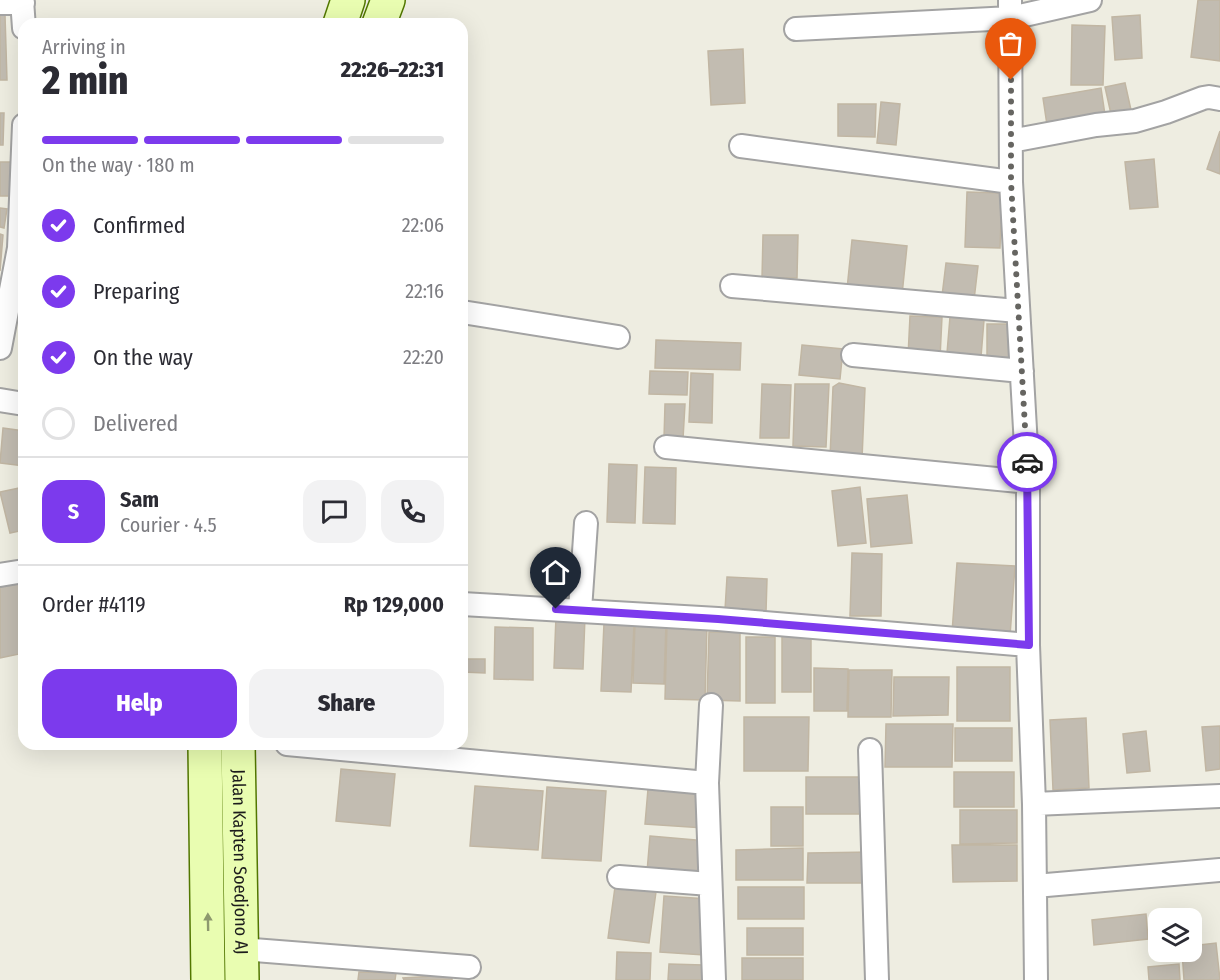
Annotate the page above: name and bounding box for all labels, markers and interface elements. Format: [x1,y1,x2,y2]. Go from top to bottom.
pin [985,18,1036,80]
icon: bag [994,27,1027,60]
text: Arriving in [42,35,126,59]
text: 22:26–22:31 [341,56,444,83]
text: 2 min [42,58,128,104]
text: On the way · 180 m [42,153,195,177]
icon: check [42,209,75,242]
text: Confirmed [93,212,186,239]
text: 22:06 [402,213,444,237]
icon: check [42,275,75,308]
text: Preparing [93,278,179,305]
text: 22:16 [405,279,444,303]
icon: check [42,341,75,374]
text: On the way [93,344,193,371]
text: 22:20 [403,345,444,369]
text: Delivered [93,410,178,437]
courier [997,432,1057,492]
icon: car [1011,446,1044,479]
button: chat [303,480,366,543]
button: phone [381,480,444,543]
text: Sam [120,486,159,513]
text: S [68,498,79,525]
text: Courier · 4.5 [120,513,217,537]
pin [530,547,581,609]
icon: home [539,556,572,589]
text: Order #4119 [42,591,146,618]
text: Rp 129,000 [344,591,444,618]
button: Help [42,669,237,738]
button: Share [249,669,444,738]
street label: Jalan Kapten Soedjono AJ [227,769,253,955]
map controls [1148,908,1202,962]
button: layers [1148,908,1202,962]
one-way arrow [203,912,212,931]

